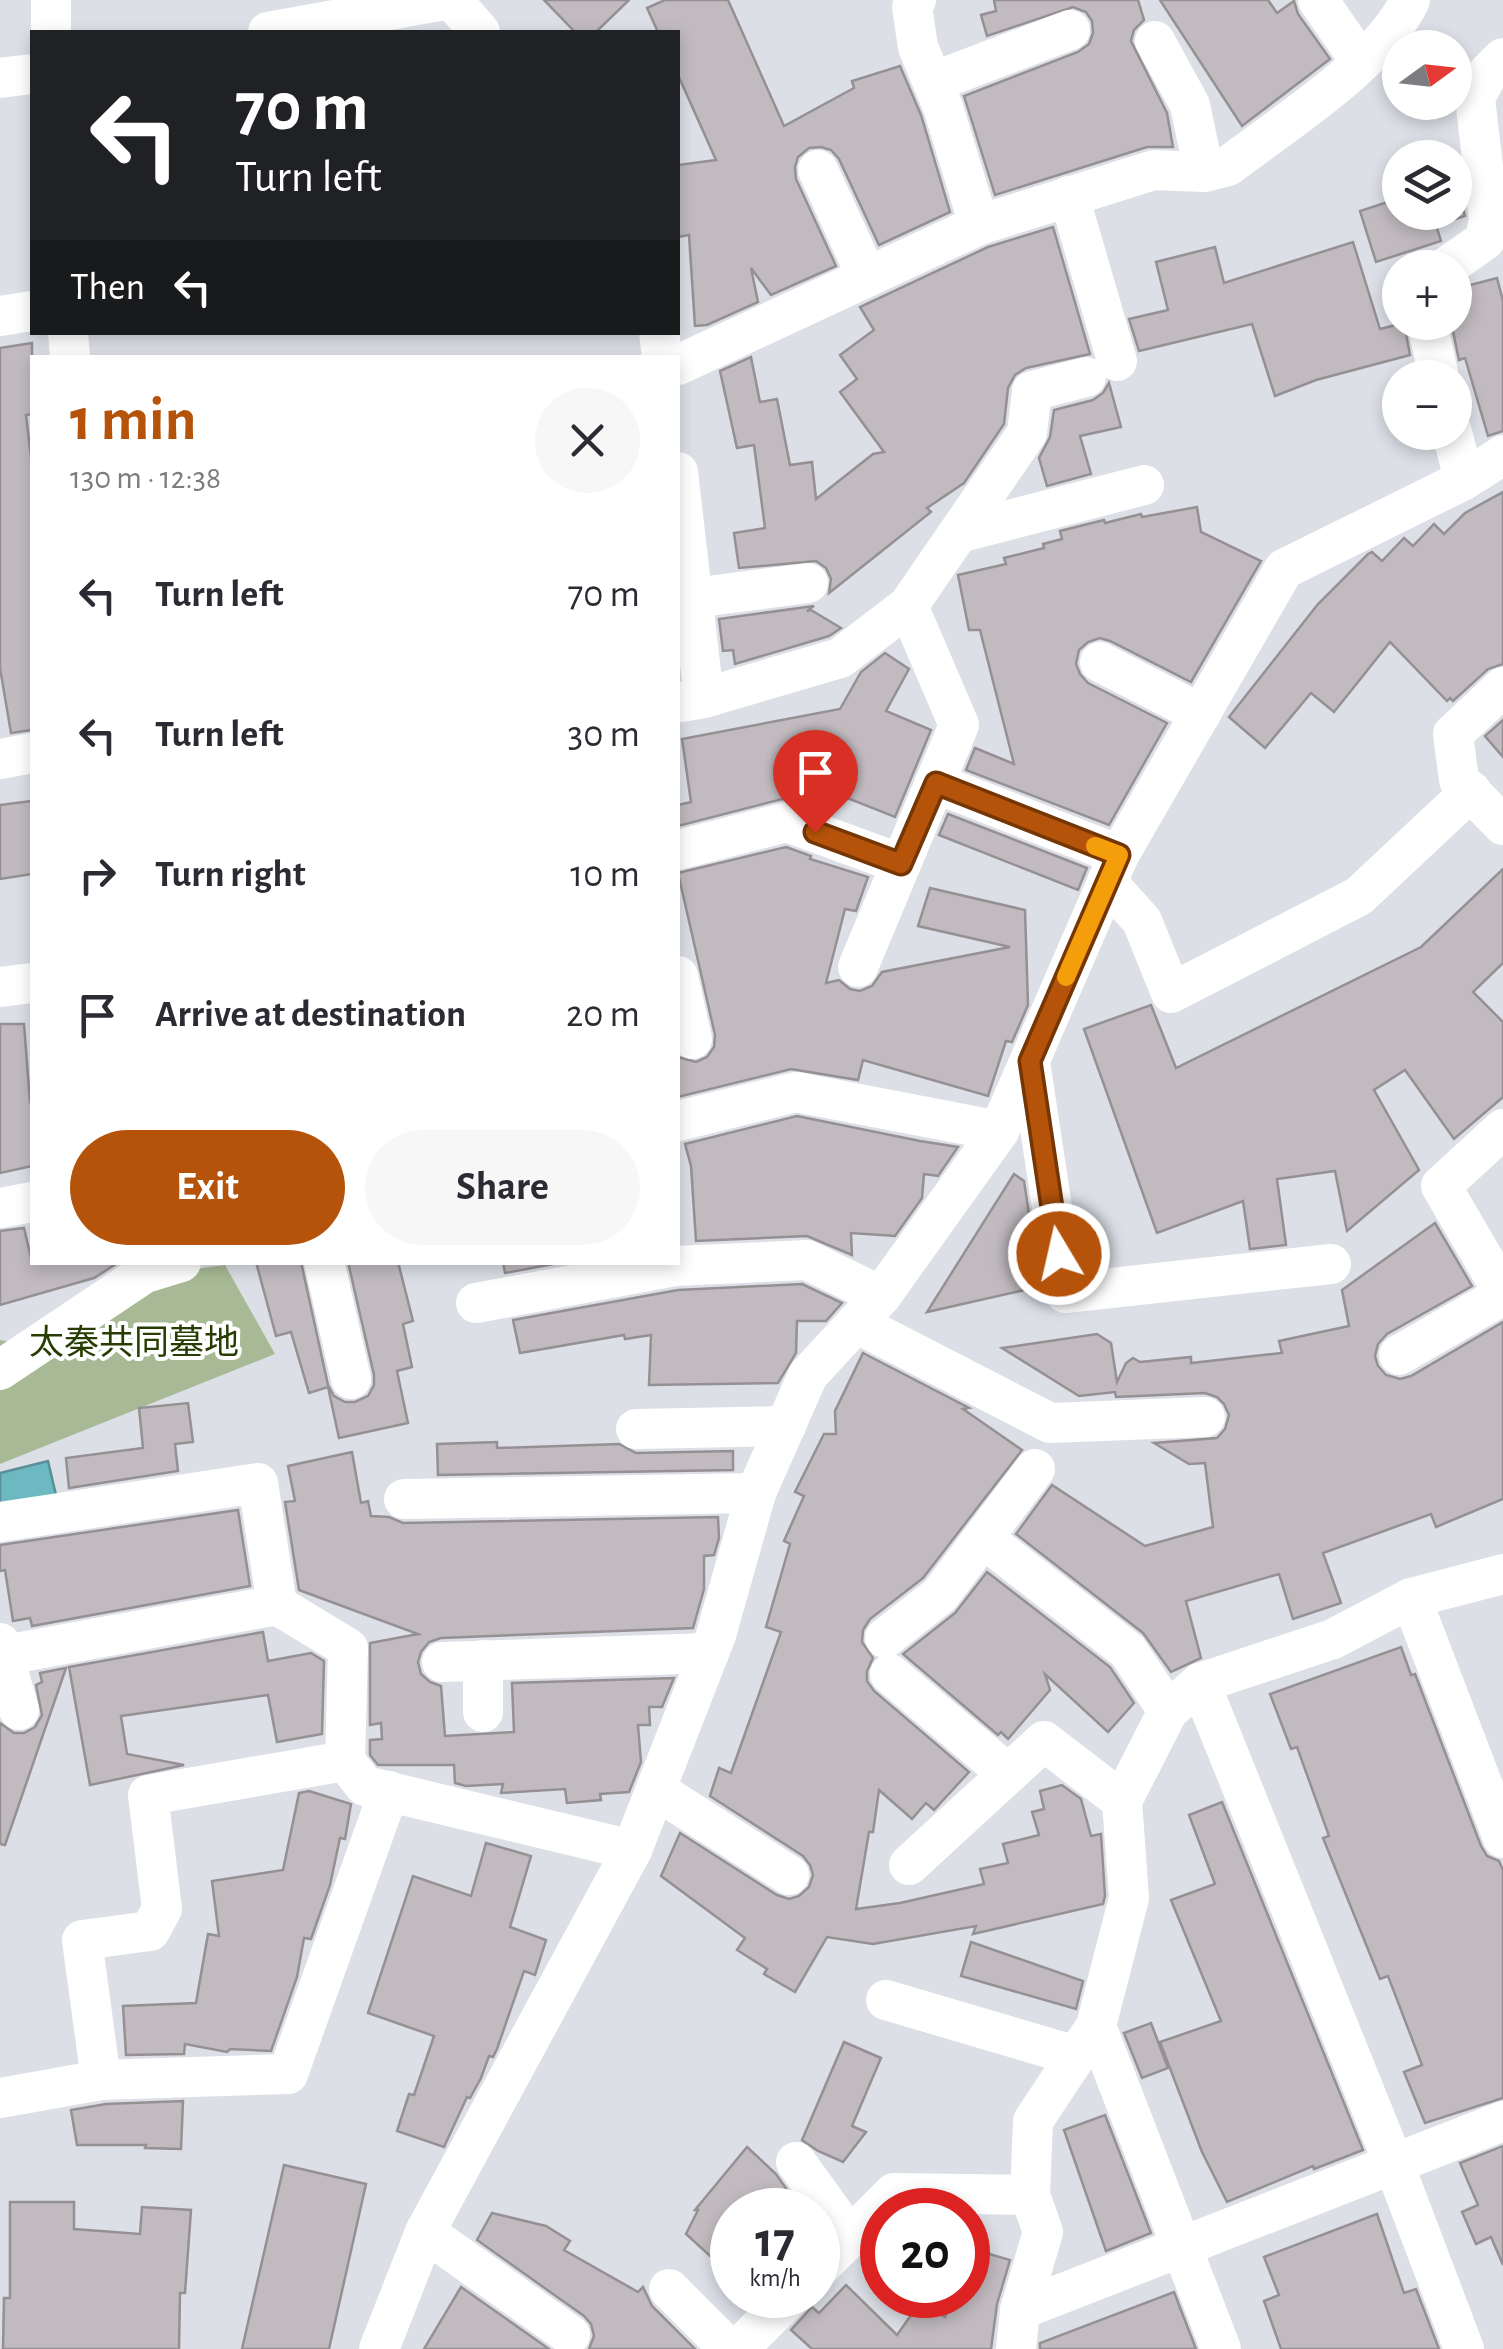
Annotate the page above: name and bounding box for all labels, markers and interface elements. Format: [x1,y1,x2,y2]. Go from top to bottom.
north arrow [1382,30,1472,120]
map controls [1382,30,1472,450]
icon: left [70,70,200,200]
text: 70 m [235,73,369,143]
button: layers [1382,140,1472,230]
text: Turn left [235,155,382,200]
button: + [1382,250,1472,340]
icon: left [165,260,220,315]
text: Then [70,269,145,307]
button: − [1382,360,1472,450]
button: close [535,388,640,493]
text: 1 min [70,391,196,451]
text: 130 m · 12:38 [70,462,221,494]
icon: left [70,568,125,623]
text: Turn left [155,576,283,614]
text: 70 m [567,576,640,614]
icon: left [70,708,125,763]
text: Turn left [155,716,283,754]
text: 30 m [568,716,640,754]
pin [773,730,858,833]
icon: arrive [788,745,843,800]
icon: right [70,848,125,903]
text: Turn right [155,856,305,894]
text: 10 m [570,856,640,894]
icon: arrive [70,988,125,1043]
text: Arrive at destination [155,996,466,1034]
text: 20 m [566,996,640,1034]
button: Exit [70,1130,345,1245]
button: Share [365,1130,640,1245]
position arrow [1007,1202,1111,1306]
park label: 太秦共同墓地 [29,1324,239,1361]
speed limit sign: 20 [860,2188,990,2318]
text: 17 [755,2216,795,2266]
text: km/h [749,2266,801,2291]

